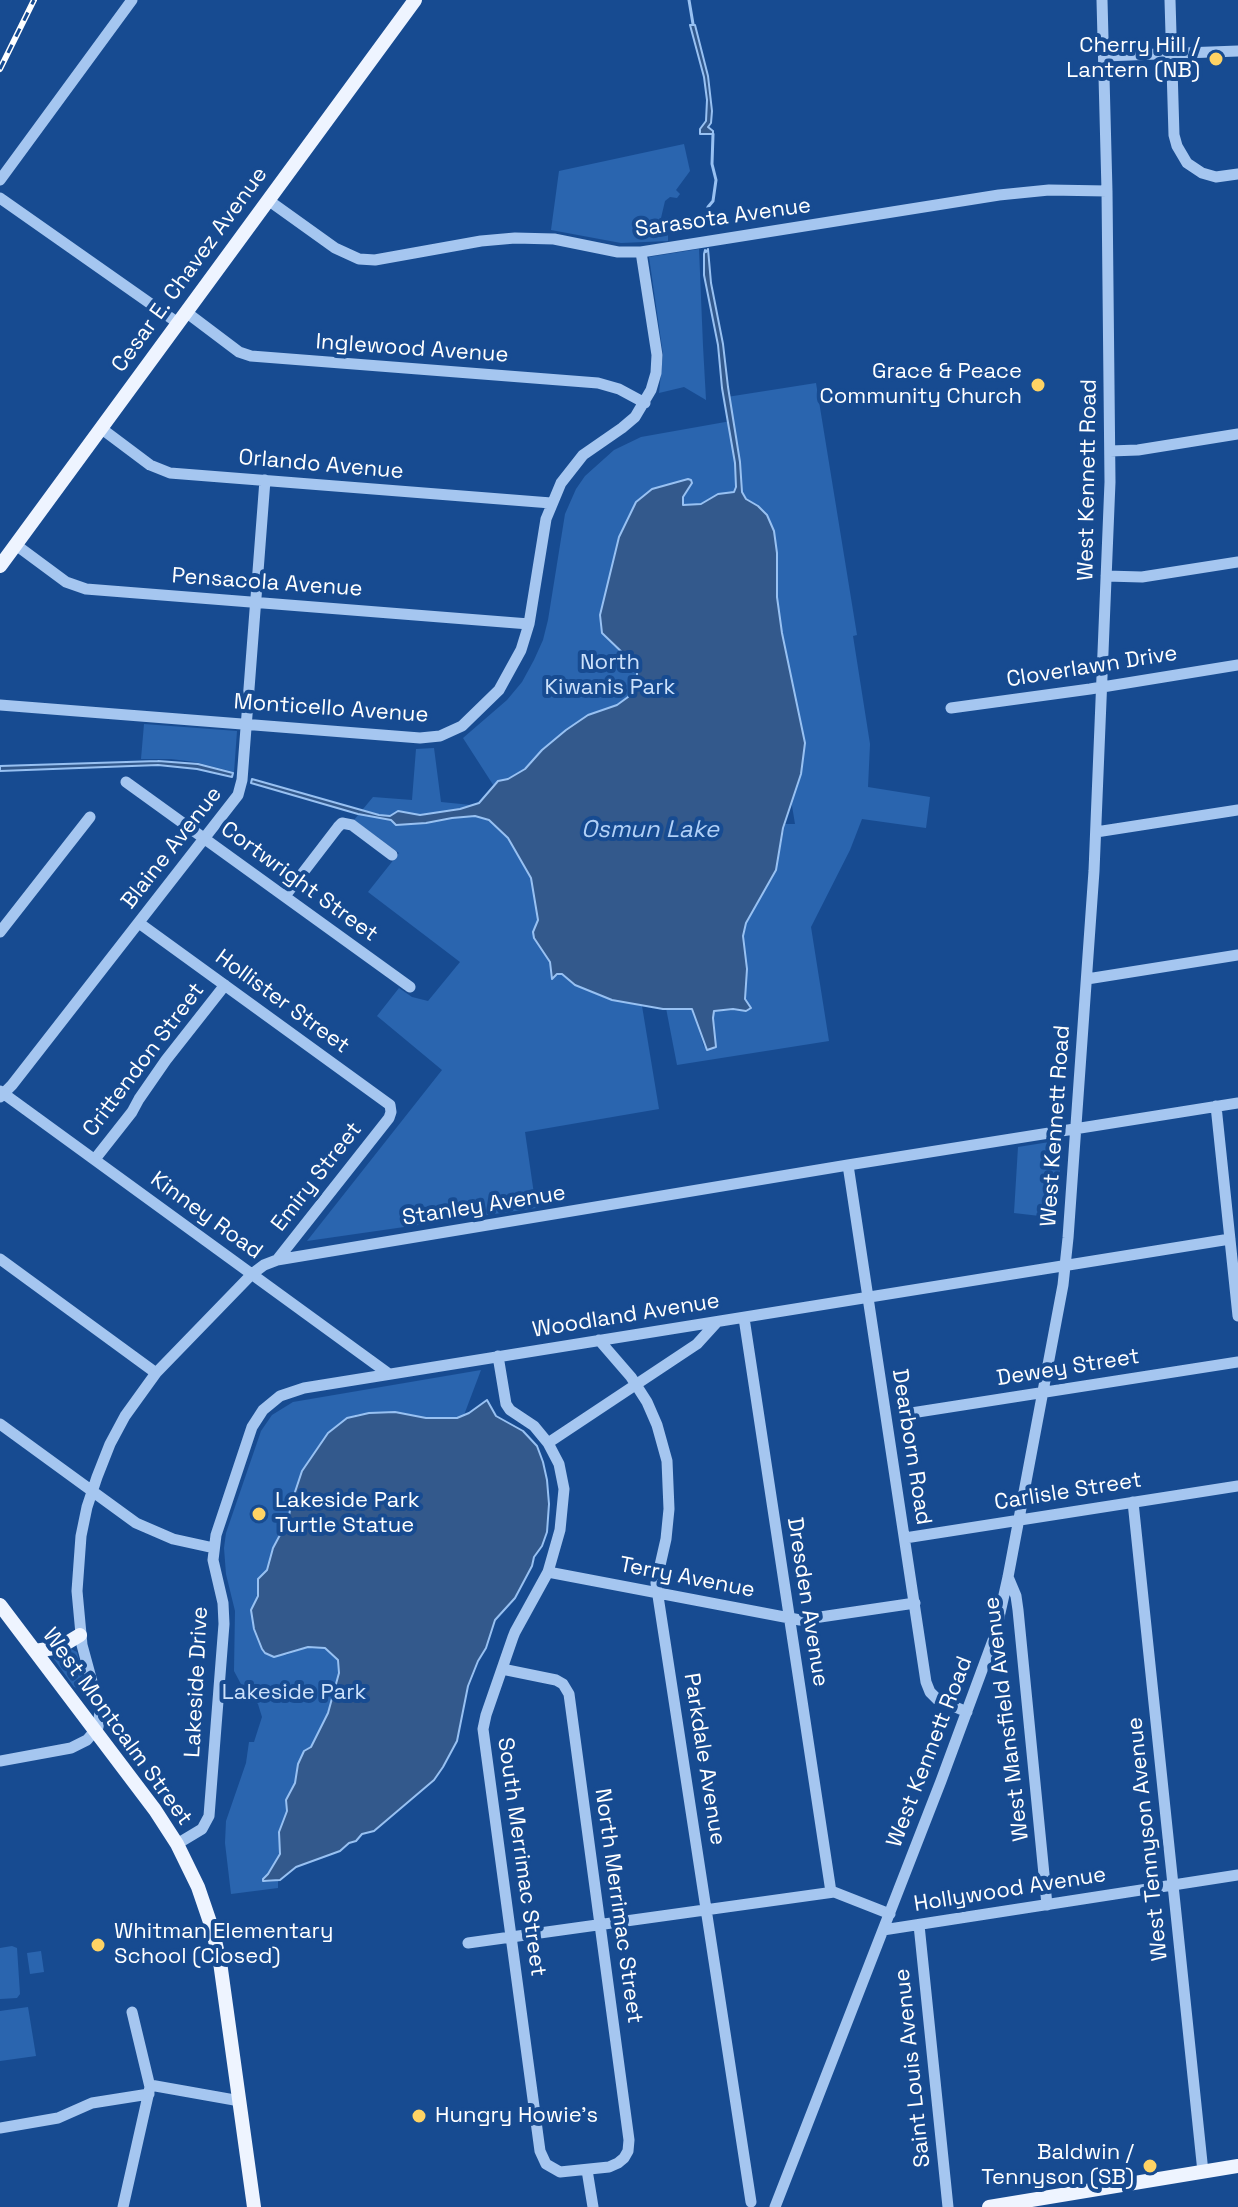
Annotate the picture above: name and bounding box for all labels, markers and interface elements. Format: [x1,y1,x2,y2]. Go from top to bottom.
place label: Cherry Hill / Lantern (NB) [1066,33,1200,84]
marker: Cherry Hill / Lantern (NB) [1207,50,1225,68]
street label: Cesar E. Chavez Avenue [107,162,273,378]
street label: Sarasota Avenue [633,193,813,243]
street label: Inglewood Avenue [315,329,509,369]
place label: Grace & Peace Community Church [820,359,1022,410]
marker: Grace & Peace Community Church [1029,376,1047,394]
street label: West Kennett Road [1073,379,1103,581]
street label: Orlando Avenue [237,445,405,485]
street label: Pensacola Avenue [171,563,363,603]
street label: Cloverlawn Drive [1005,640,1179,694]
park label: North Kiwanis Park [545,650,675,702]
street label: Monticello Avenue [233,689,429,729]
street label: Blaine Avenue [116,782,228,914]
street label: Cortwright Street [215,816,383,948]
water label: Osmun Lake [581,816,719,844]
street label: Hollister Street [210,944,354,1060]
street label: Crittendon Street [78,978,210,1142]
street label: West Kennett Road [1036,1024,1076,1228]
street label: Emiry Street [266,1117,368,1237]
street label: Kinney Road [145,1167,267,1265]
street label: Stanley Avenue [400,1180,568,1232]
street label: Woodland Avenue [530,1288,722,1344]
street label: Dewey Street [995,1344,1141,1392]
street label: Dearborn Road [886,1367,936,1527]
street label: Carlisle Street [992,1467,1144,1517]
place label: Lakeside Park Turtle Statue [275,1488,420,1540]
marker: Lakeside Park Turtle Statue [250,1505,268,1523]
street label: Dresden Avenue [781,1515,833,1689]
street label: Terry Avenue [617,1552,757,1604]
street label: West Mansfield Avenue [979,1595,1035,1843]
street label: Lakeside Drive [180,1606,214,1758]
street label: West Montcalm Street [36,1623,198,1831]
street label: West Kennett Road [881,1653,979,1851]
street label: Parkdale Avenue [677,1671,731,1847]
park label: Lakeside Park [222,1680,366,1706]
street label: West Tennyson Avenue [1122,1716,1174,1962]
street label: South Merrimac Street [491,1736,551,1978]
street label: North Merrimac Street [588,1787,648,2025]
street label: Hollywood Avenue [912,1862,1108,1918]
place label: Whitman Elementary School (Closed) [114,1919,333,1970]
marker: Whitman Elementary School (Closed) [89,1936,107,1954]
street label: Saint Louis Avenue [889,1967,937,2169]
place label: Hungry Howie's [435,2103,598,2129]
marker: Hungry Howie's [410,2107,428,2125]
place label: Baldwin / Tennyson (SB) [981,2140,1134,2192]
marker: Baldwin / Tennyson (SB) [1141,2157,1159,2175]

